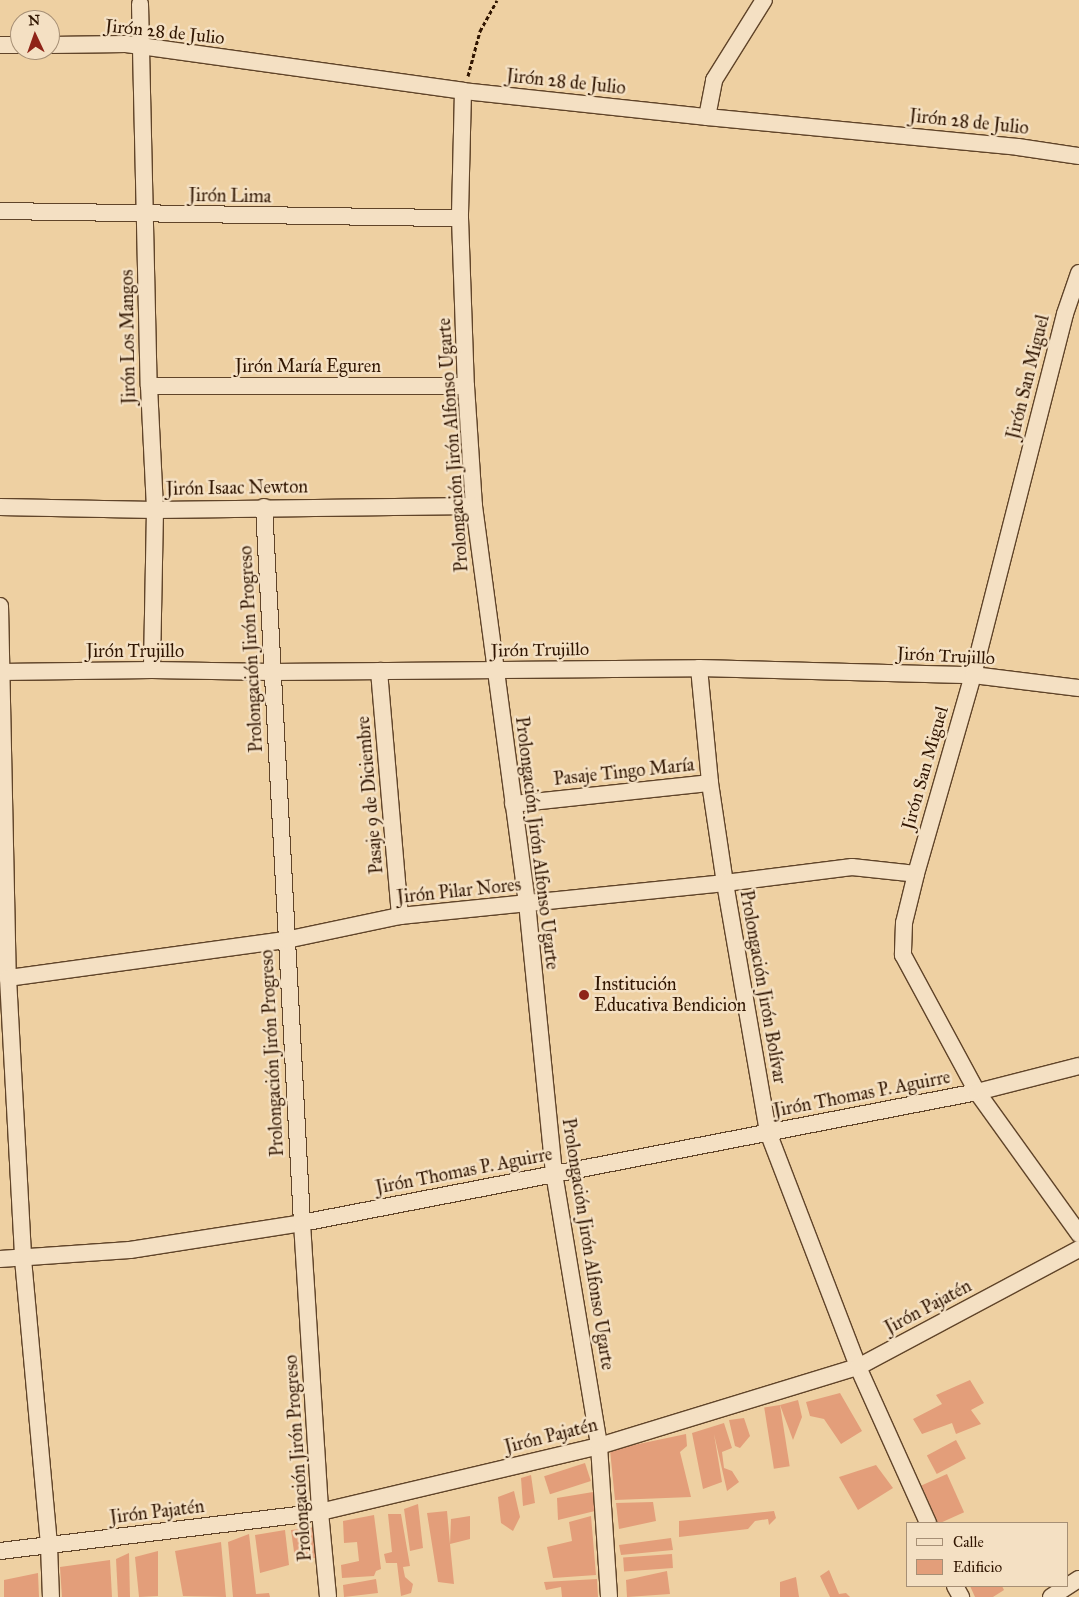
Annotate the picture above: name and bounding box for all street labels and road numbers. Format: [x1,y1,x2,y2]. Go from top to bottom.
street label: Jirón 28 de Julio [104,15,226,49]
street label: Jirón 28 de Julio [505,65,627,99]
street label: Jirón 28 de Julio [908,105,1030,139]
street label: Jirón Lima [188,184,272,208]
street label: Jirón Los Mangos [116,269,140,405]
street label: Jirón San Miguel [1002,313,1054,441]
street label: Prolongación Jirón Alfonso Ugarte [433,317,473,573]
street label: Jirón María Eguren [235,355,381,377]
street label: Jirón Isaac Newton [166,476,308,500]
street label: Prolongación Jirón Progreso [235,545,267,753]
street label: Jirón Trujillo [491,638,589,662]
street label: Jirón Trujillo [86,640,184,662]
street label: Jirón Trujillo [896,643,996,669]
street label: Jirón San Miguel [897,704,953,832]
street label: Pasaje 9 de Diciembre [352,715,388,875]
street label: Prolongación Jirón Alfonso Ugarte [511,715,563,971]
street label: Pasaje Tingo María [553,754,695,790]
street label: Jirón Pilar Nores [396,874,522,908]
street label: Prolongación Jirón Bolívar [735,888,791,1086]
street label: Prolongación Jirón Progreso [256,949,288,1157]
street label: Jirón Thomas P. Aguirre [772,1066,952,1122]
street label: Prolongación Jirón Alfonso Ugarte [557,1117,619,1371]
street label: Jirón Thomas P. Aguirre [374,1143,554,1199]
street label: Jirón Pajatén [881,1275,975,1339]
street label: Prolongación Jirón Progreso [280,1354,316,1562]
street label: Jirón Pajatén [502,1414,600,1458]
street label: Jirón Pajatén [109,1495,205,1529]

